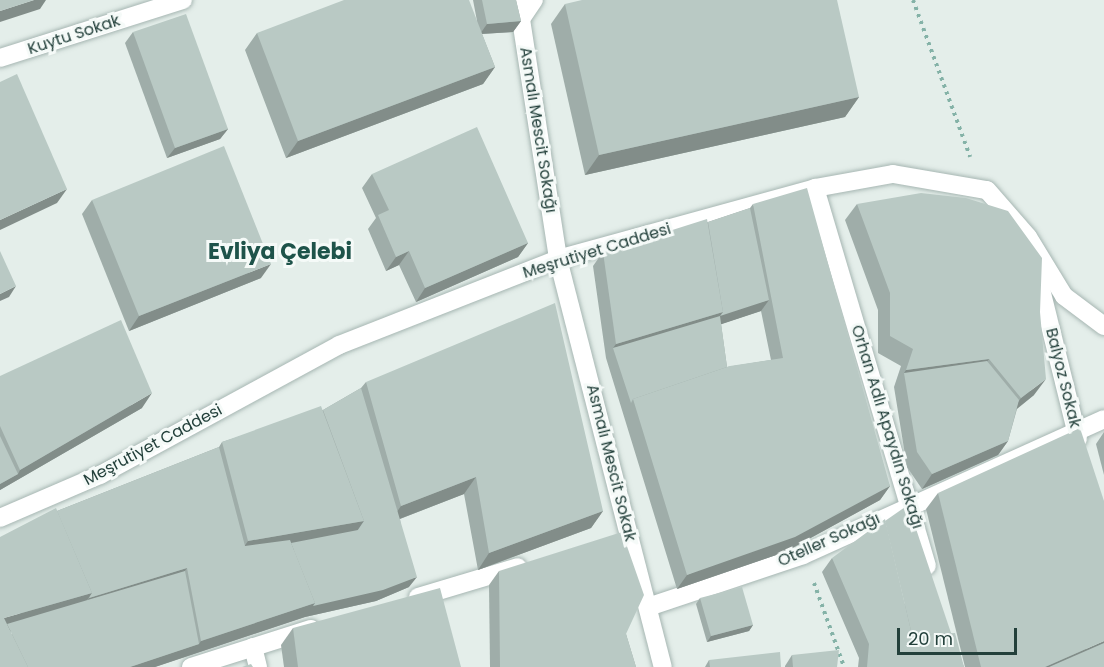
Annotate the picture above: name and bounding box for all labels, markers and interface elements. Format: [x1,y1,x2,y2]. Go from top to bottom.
street label: Kuytu Sokak [25,11,123,59]
street label: Asmalı Mescit Sokağı [515,46,561,214]
street label: Meşrutiyet Caddesi [521,219,673,283]
district label: Evliya Çelebi [208,239,352,265]
street label: Orhan Adlı Apaydın Sokağı [847,323,927,531]
street label: Balyoz Sokak [1041,326,1085,430]
street label: Asmalı Mescit Sokak [582,382,640,544]
street label: Meşrutiyet Caddesi [80,400,226,490]
street label: Oteller Sokağı [775,509,883,571]
scale bar [900,616,1020,654]
text: 20 m [908,626,953,651]

